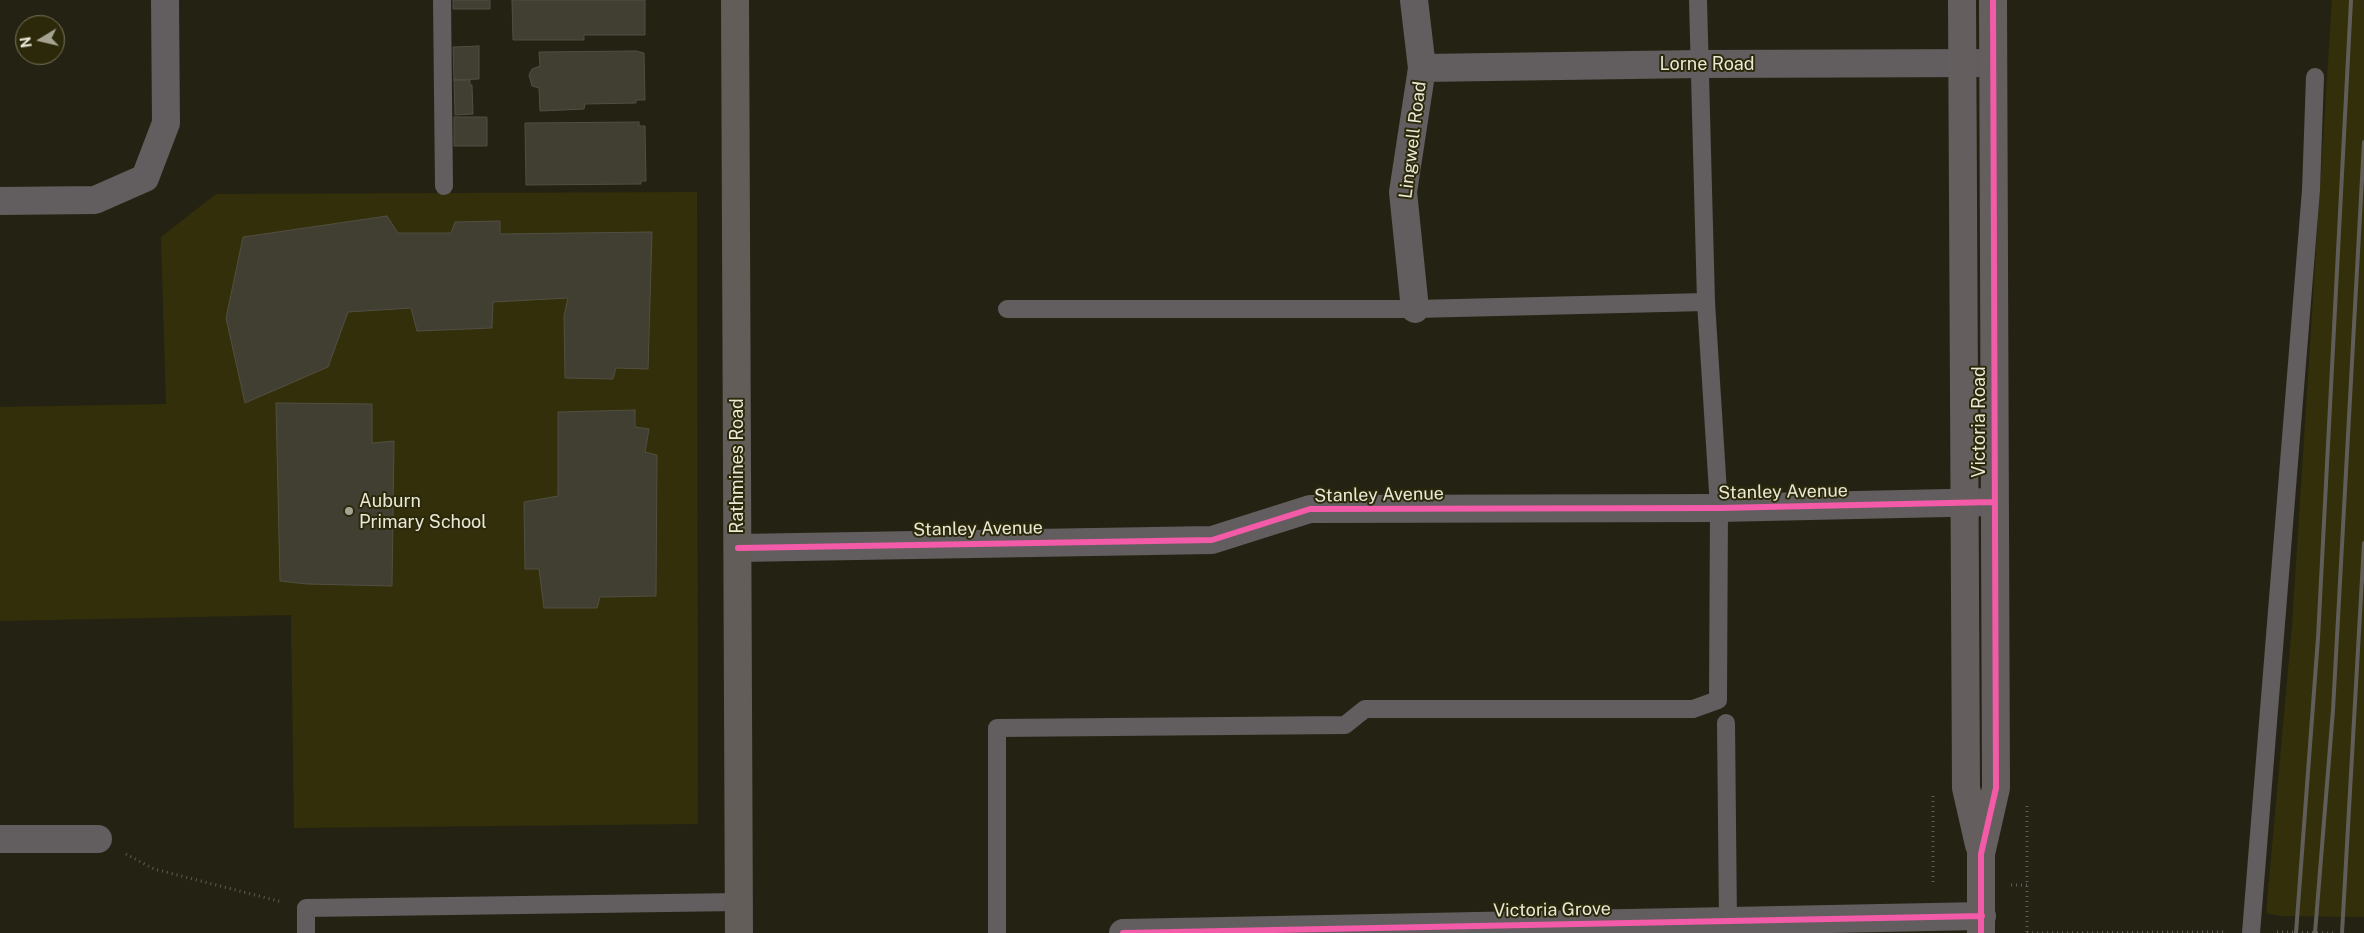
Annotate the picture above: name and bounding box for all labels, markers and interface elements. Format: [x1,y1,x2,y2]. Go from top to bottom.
north arrow [15,15,65,65]
text: N [17,36,35,49]
street label: Lorne Road [1660,53,1754,75]
street label: Lingwell Road [1395,80,1431,200]
street label: Victoria Road [1968,366,1990,478]
street label: Rathmines Road [726,398,748,534]
street label: Stanley Avenue [1718,480,1848,504]
street label: Stanley Avenue [1314,483,1444,507]
place label: Auburn Primary School [359,490,487,532]
marker: Auburn Primary School [343,505,355,517]
street label: Stanley Avenue [913,517,1043,541]
street label: Victoria Grove [1493,898,1611,922]

